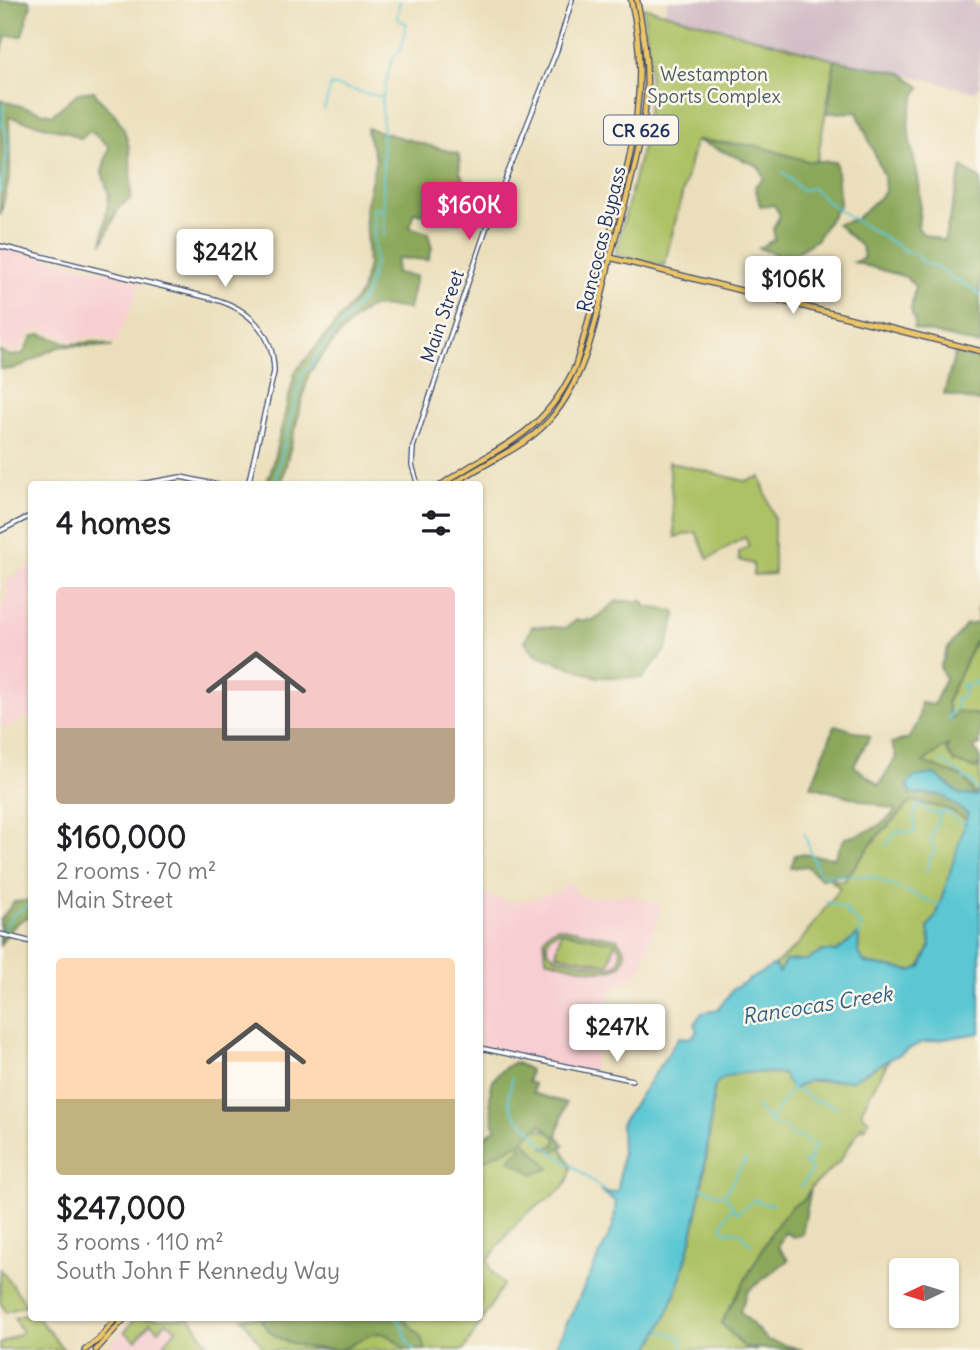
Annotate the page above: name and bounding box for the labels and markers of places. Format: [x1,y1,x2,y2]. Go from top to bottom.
pin: $160K [420,182,518,242]
pin: $242K [176,230,274,289]
pin: $106K [744,256,842,316]
pin: $247K [568,1004,666,1064]

